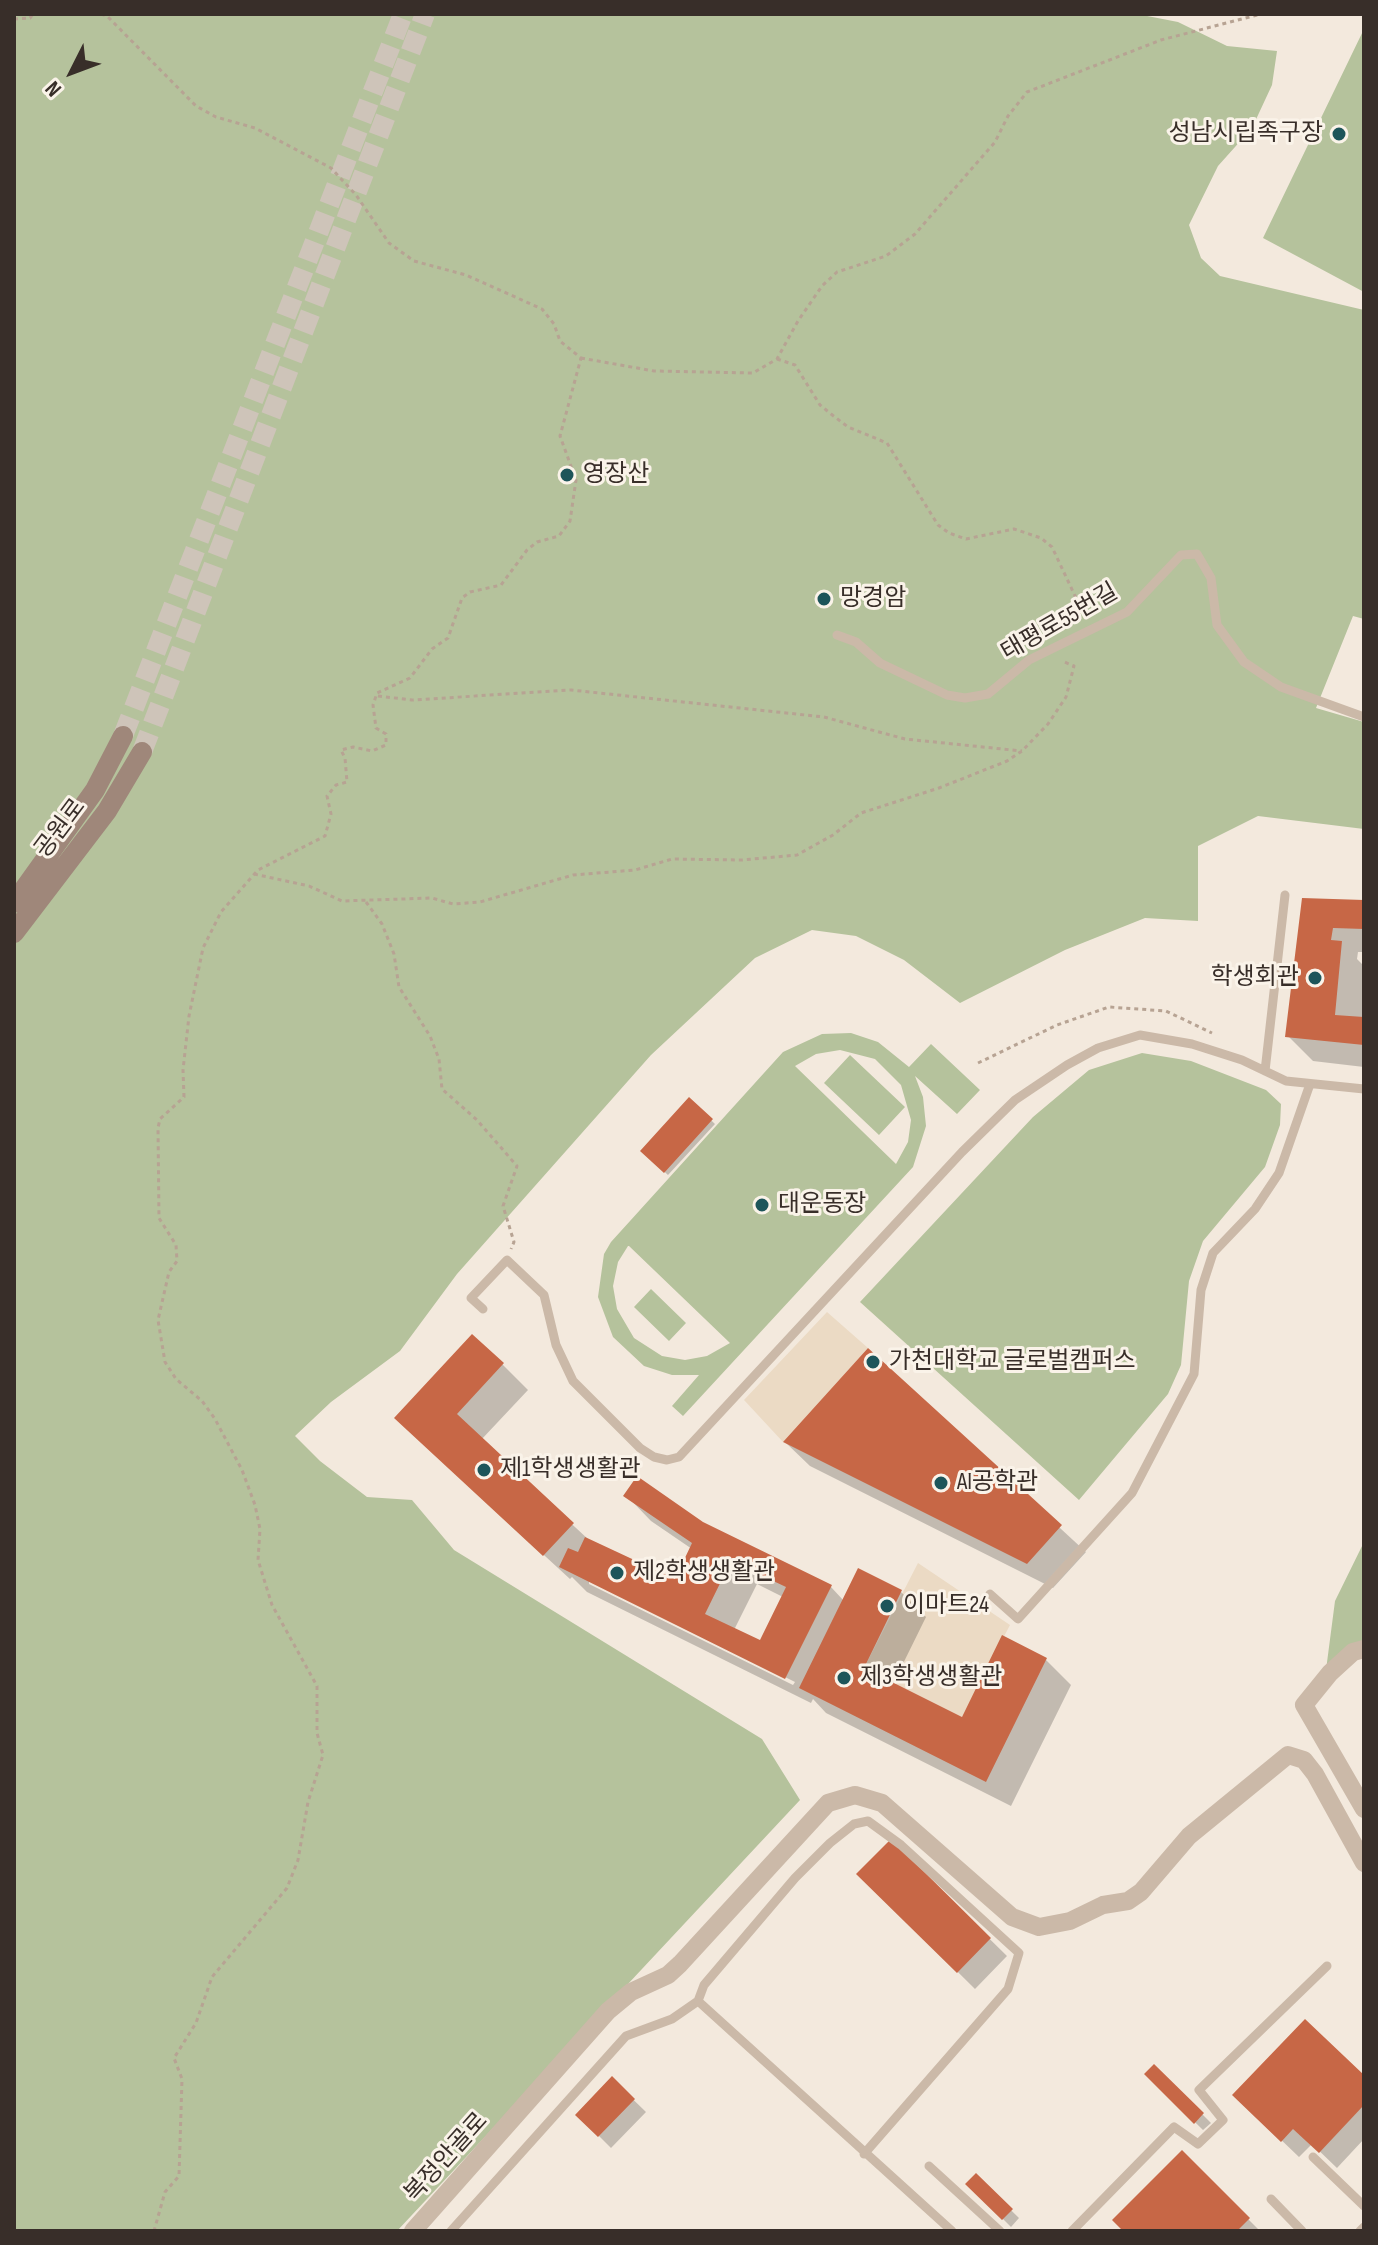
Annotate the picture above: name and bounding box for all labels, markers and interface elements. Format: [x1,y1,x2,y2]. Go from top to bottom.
north arrow [32,32,112,112]
text: N [40,75,68,102]
place label: 성남시립족구장 [1168,120,1323,148]
marker: 성남시립족구장 [1330,125,1348,143]
place label: 영장산 [583,461,649,489]
marker: 영장산 [558,466,576,484]
street label: 태평로55번길 [997,578,1123,668]
place label: 망경암 [840,585,906,613]
marker: 망경암 [815,590,833,608]
street label: 공원로 [30,794,92,864]
place label: 학생회관 [1211,964,1299,992]
marker: 학생회관 [1306,969,1324,987]
place label: 대운동장 [778,1191,866,1219]
marker: 대운동장 [753,1196,771,1214]
place label: 가천대학교 글로벌캠퍼스 [889,1348,1136,1376]
marker: 가천대학교 글로벌캠퍼스 [864,1353,882,1371]
place label: 제1학생생활관 [500,1456,641,1484]
marker: 제1학생생활관 [475,1461,493,1479]
place label: AI공학관 [957,1469,1038,1497]
marker: AI공학관 [932,1474,950,1492]
place label: 제2학생생활관 [633,1559,775,1587]
marker: 제2학생생활관 [608,1564,626,1582]
place label: 이마트24 [903,1592,989,1620]
marker: 이마트24 [878,1597,896,1615]
place label: 제3학생생활관 [860,1664,1003,1692]
marker: 제3학생생활관 [835,1669,853,1687]
street label: 복정안골로 [399,2107,495,2209]

